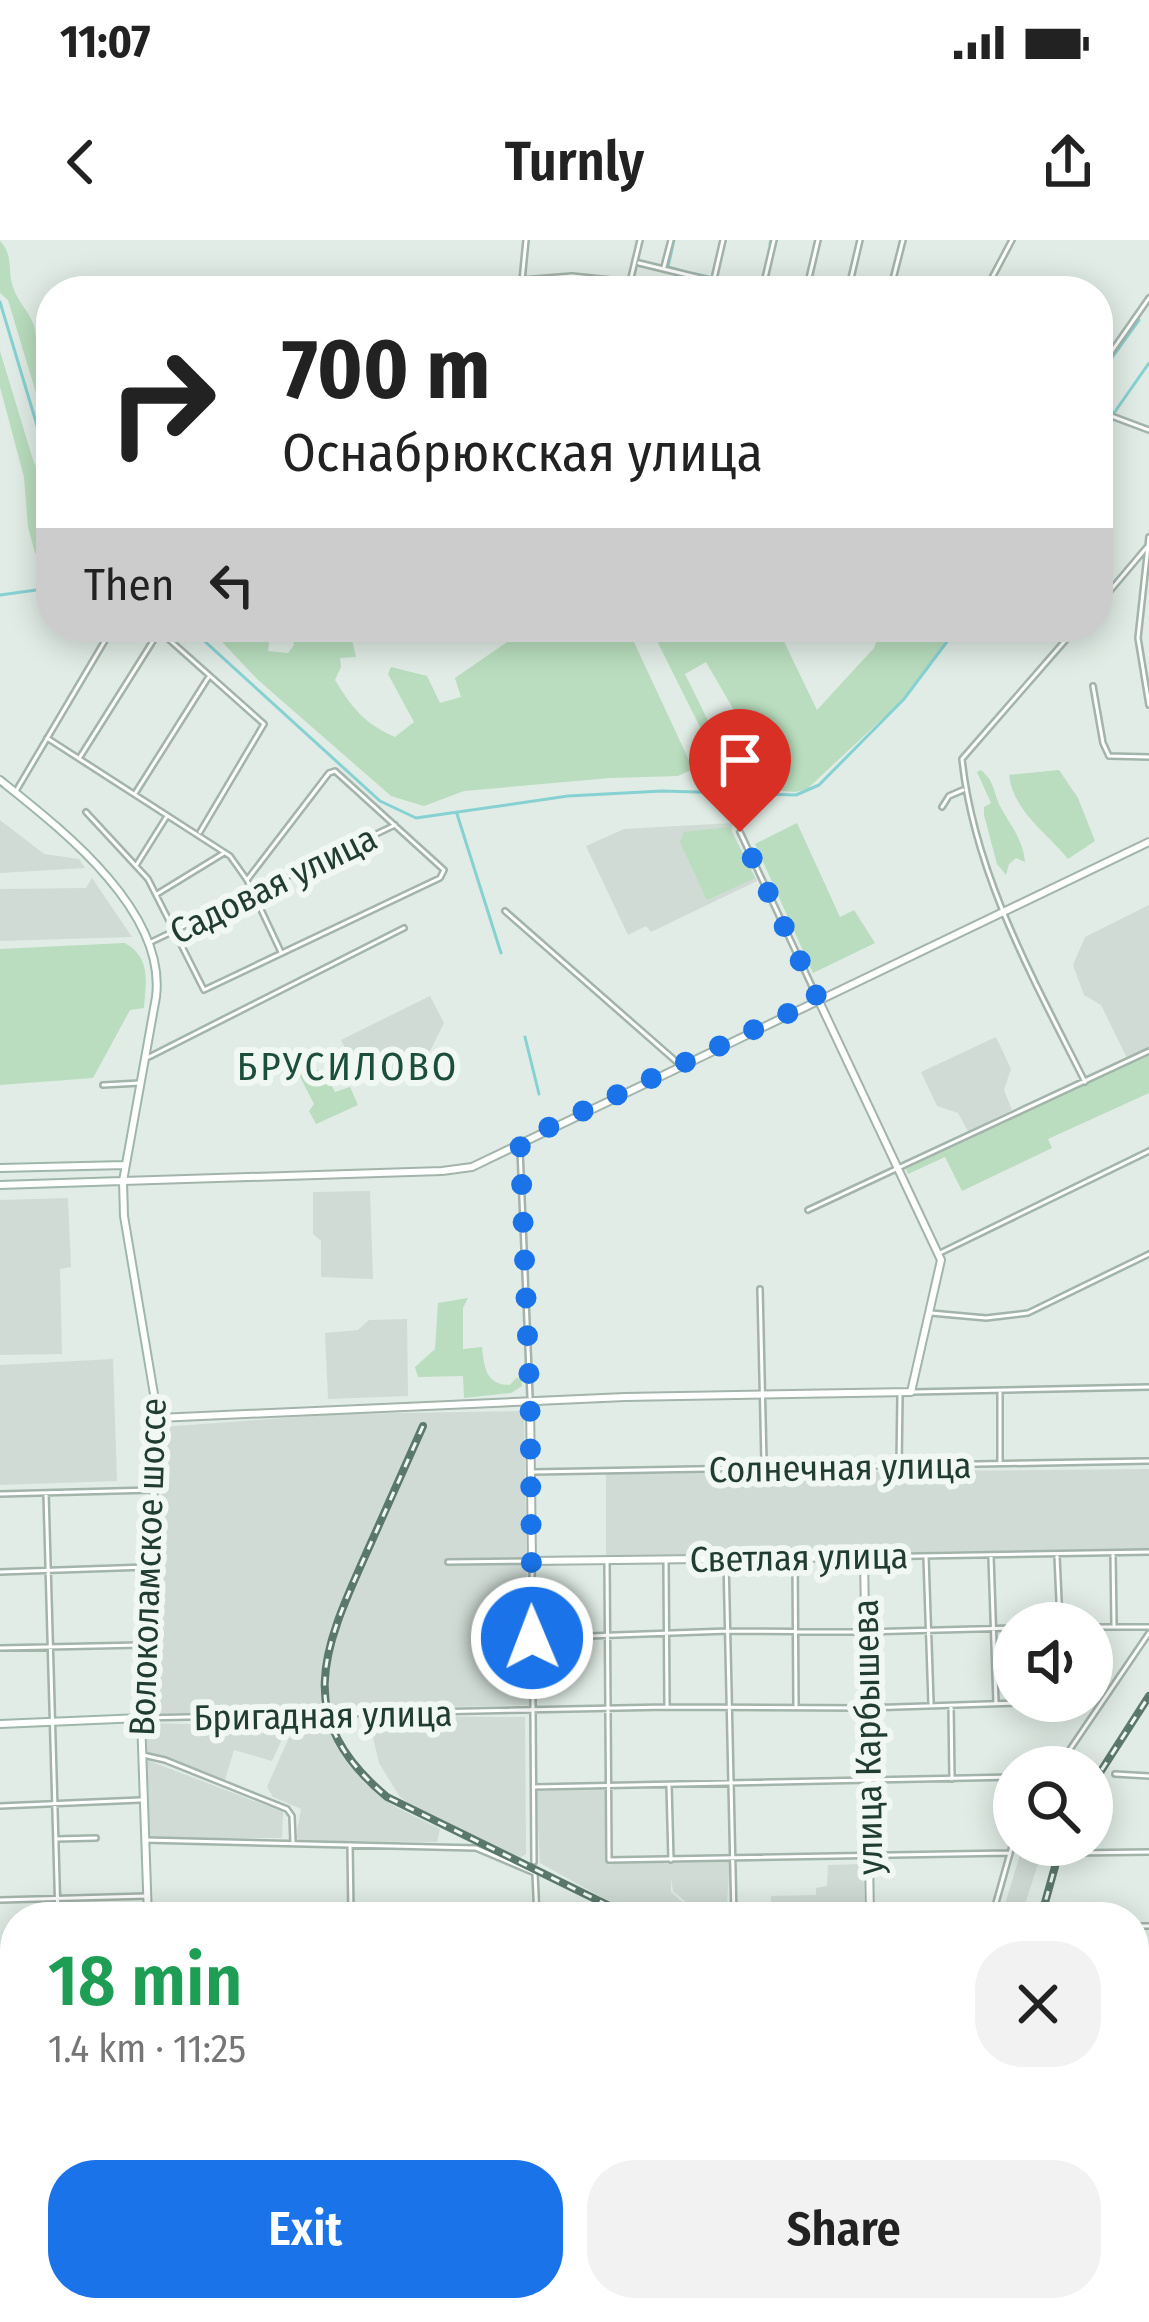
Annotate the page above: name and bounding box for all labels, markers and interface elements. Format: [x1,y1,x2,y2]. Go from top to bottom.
text: 11:07 [60,15,151,69]
icon: back [48,129,114,195]
icon: share [1035,129,1101,195]
text: Turnly [505,130,644,194]
text: 700 m [282,319,490,420]
icon: right [84,324,240,480]
text: Оснабрюкская улица [282,421,763,485]
icon: left [199,552,265,618]
text: Then [84,558,175,612]
pin [689,709,791,832]
icon: arrive [707,727,773,793]
street label: Садовая улица [163,816,384,954]
district label: БРУСИЛОВО [237,1044,459,1090]
street label: Волоколамское шоссе [120,1397,176,1737]
street label: Солнечная улица [708,1444,972,1492]
street label: Светлая улица [689,1534,909,1582]
position arrow [469,1575,595,1701]
street label: улица Карбышева [844,1599,892,1875]
map controls [993,1602,1113,1866]
button: sound [993,1602,1113,1722]
street label: Бригадная улица [193,1692,453,1740]
button: search [993,1746,1113,1866]
text: 18 min [48,1938,242,2024]
button: close [975,1941,1101,2067]
text: 1.4 km · 11:25 [48,2026,246,2072]
button: Exit [48,2160,563,2298]
button: Share [587,2160,1101,2298]

